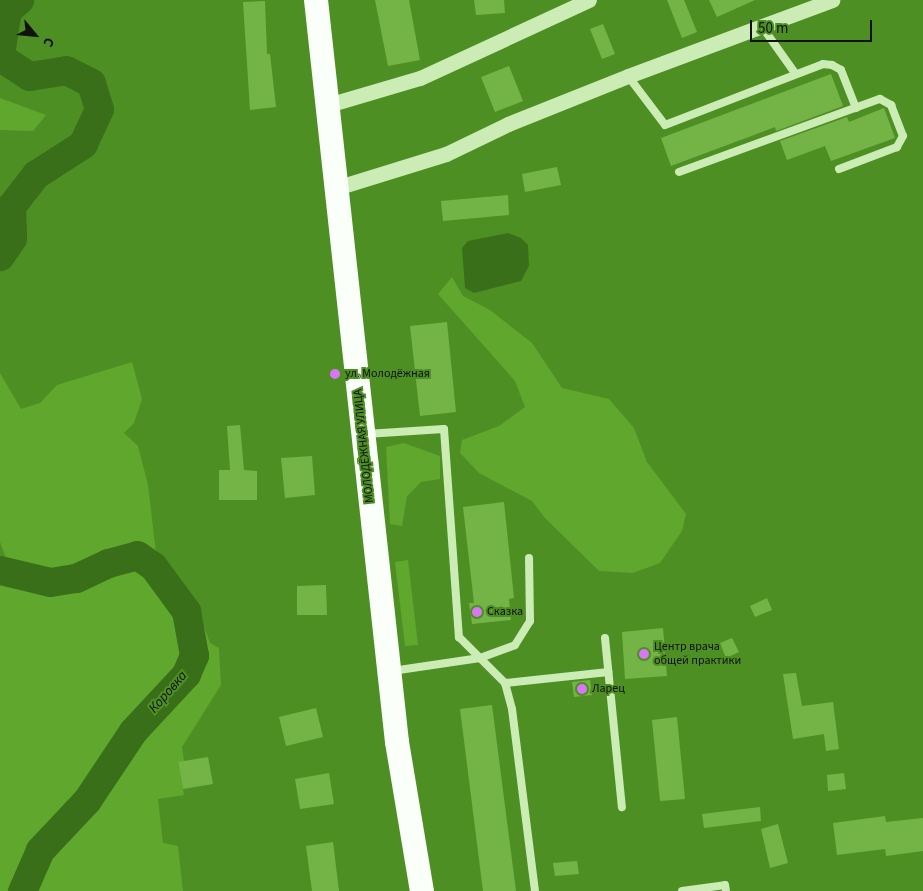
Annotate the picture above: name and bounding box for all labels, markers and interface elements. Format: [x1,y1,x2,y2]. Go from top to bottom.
north arrow [10,10,60,60]
scale bar [753,10,876,42]
text: 50 m [758,18,788,39]
text: С [38,34,59,50]
place label: ул. Молодёжная [345,367,430,381]
marker: ул. Молодёжная [329,368,341,380]
street label: МОЛОДЁЖНАЯ УЛИЦА [351,388,377,504]
place label: Сказка [487,605,523,619]
marker: Сказка [471,606,483,618]
place label: Центр врача общей практики [654,640,741,668]
marker: Центр врача общей практики [638,648,650,660]
water label: Коровка [145,668,191,716]
place label: Ларец [592,682,625,696]
marker: Ларец [576,683,588,695]

